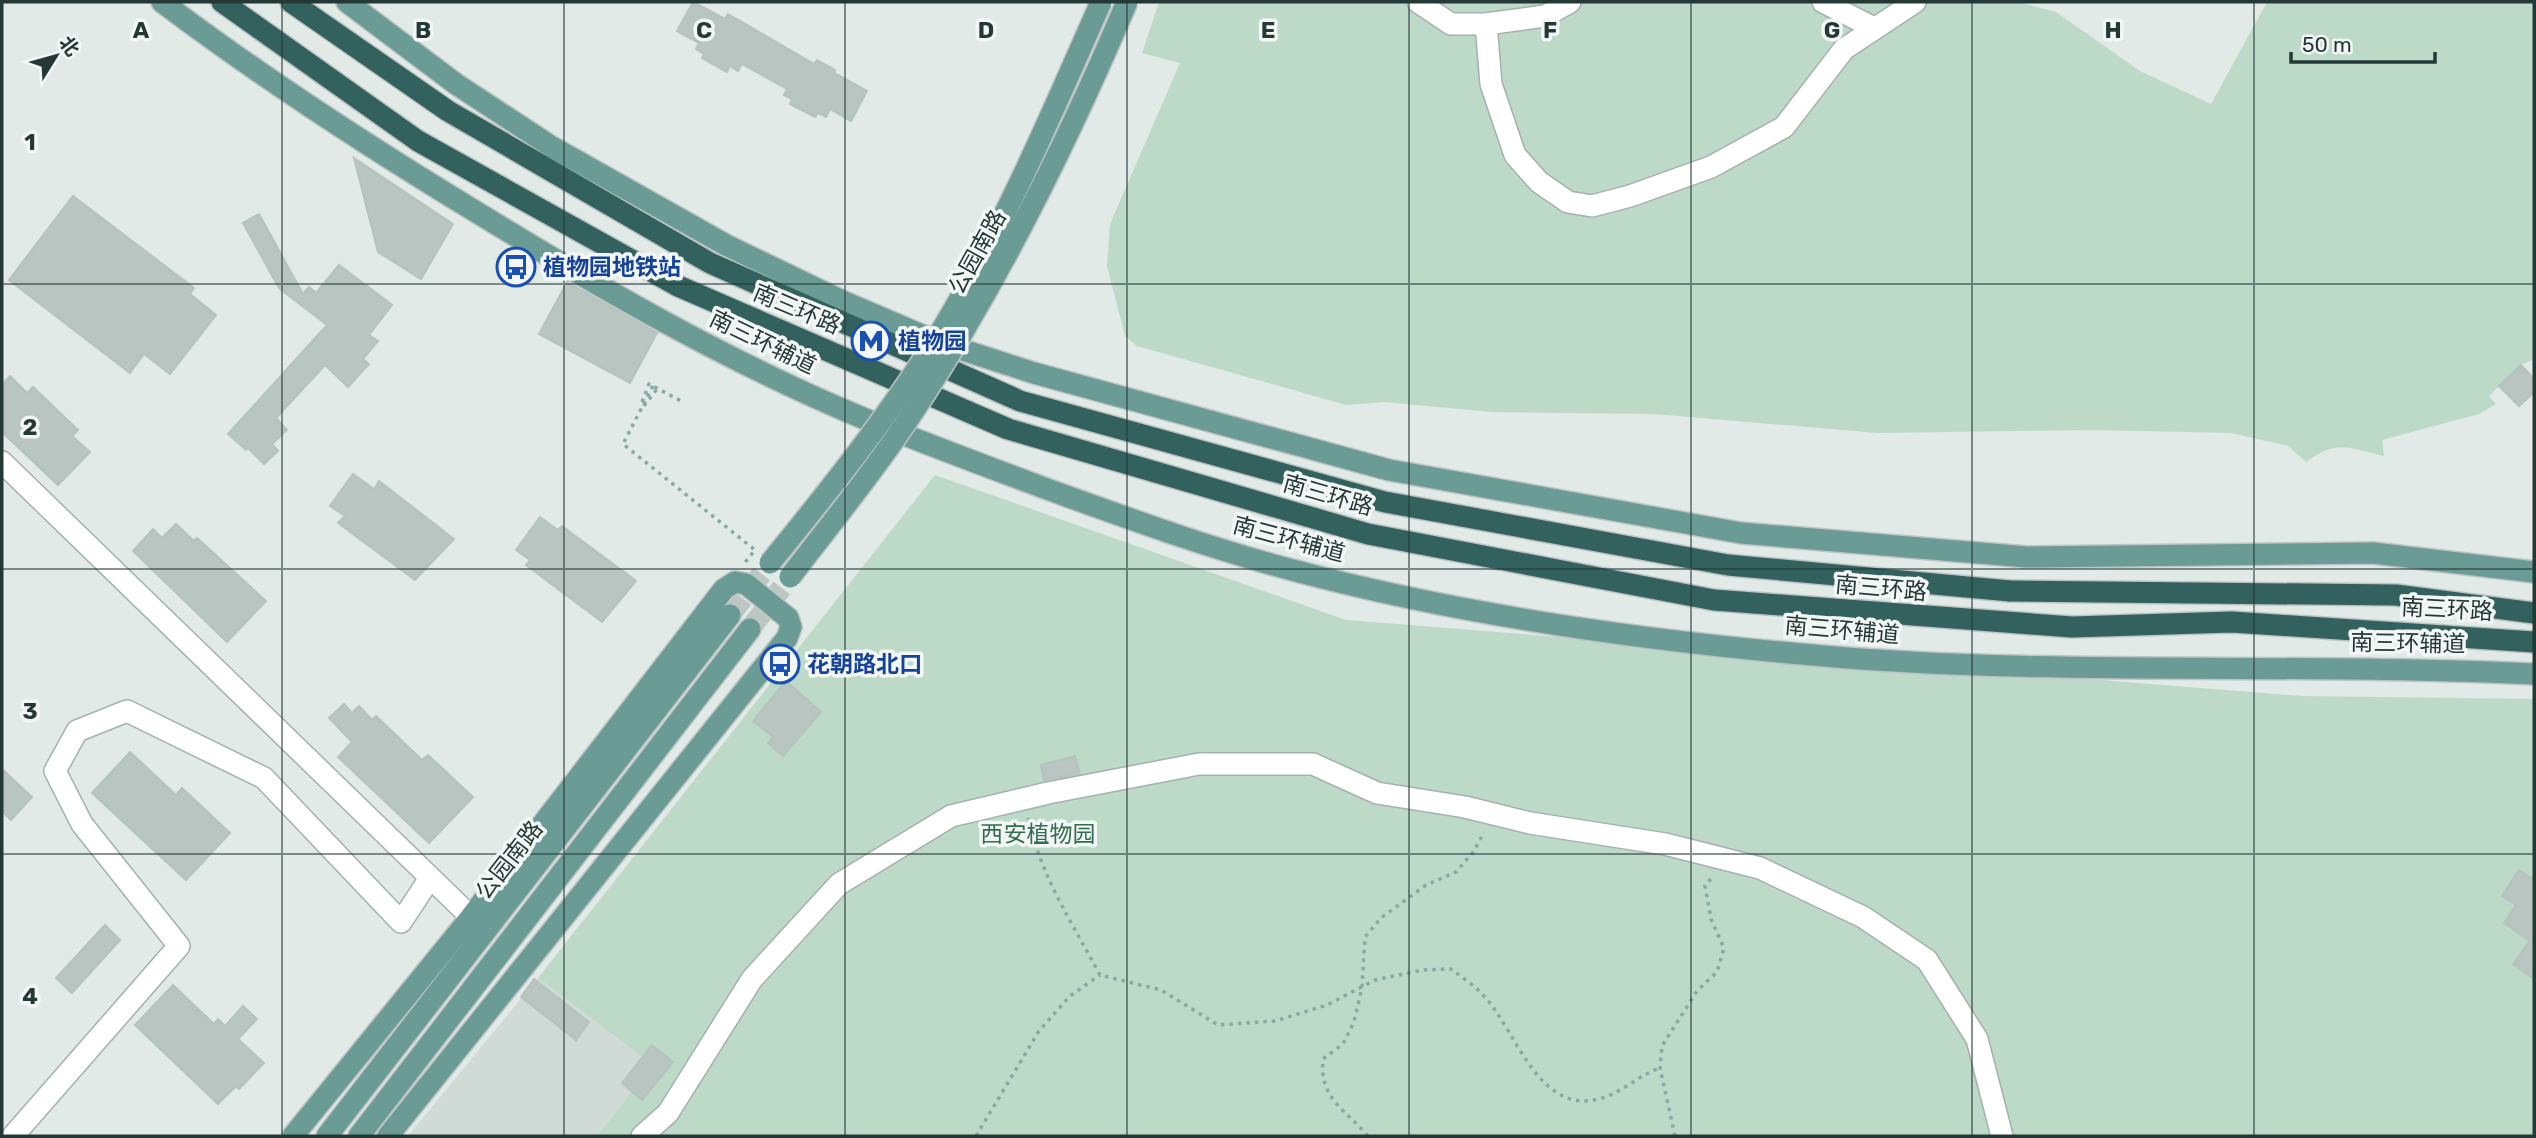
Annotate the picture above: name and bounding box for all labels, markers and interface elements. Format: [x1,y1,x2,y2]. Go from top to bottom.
text: A [133,16,150,44]
text: B [415,16,431,44]
text: C [696,16,712,44]
text: D [978,16,994,44]
text: E [1261,16,1275,44]
text: F [1543,16,1557,44]
text: G [1824,16,1840,44]
text: H [2104,16,2122,44]
north arrow [21,21,91,91]
scale bar [2291,21,2434,65]
text: 北 [54,32,84,61]
text: 50 m [2302,32,2352,57]
text: 1 [24,128,36,156]
street label: 公园南路 [942,205,1012,299]
bus stop icon: 植物园地铁站 [495,246,537,288]
place label: 植物园地铁站 [543,253,681,281]
street label: 南三环路 [749,278,845,340]
street label: 南三环辅道 [705,304,821,380]
metro station icon: 植物园 [850,320,892,362]
place label: 植物园 [898,327,967,355]
text: 2 [23,413,37,441]
street label: 南三环路 [1280,469,1376,521]
street label: 南三环辅道 [1230,511,1348,567]
street label: 南三环路 [1834,570,1928,606]
street label: 南三环路 [2400,593,2494,625]
street label: 南三环辅道 [1783,611,1901,649]
street label: 南三环辅道 [2350,628,2466,658]
bus stop icon: 花朝路北口 [759,643,801,685]
place label: 花朝路北口 [807,650,922,678]
text: 3 [22,697,38,725]
street label: 公园南路 [470,815,548,905]
park label: 西安植物园 [981,820,1096,848]
text: 4 [22,982,38,1010]

